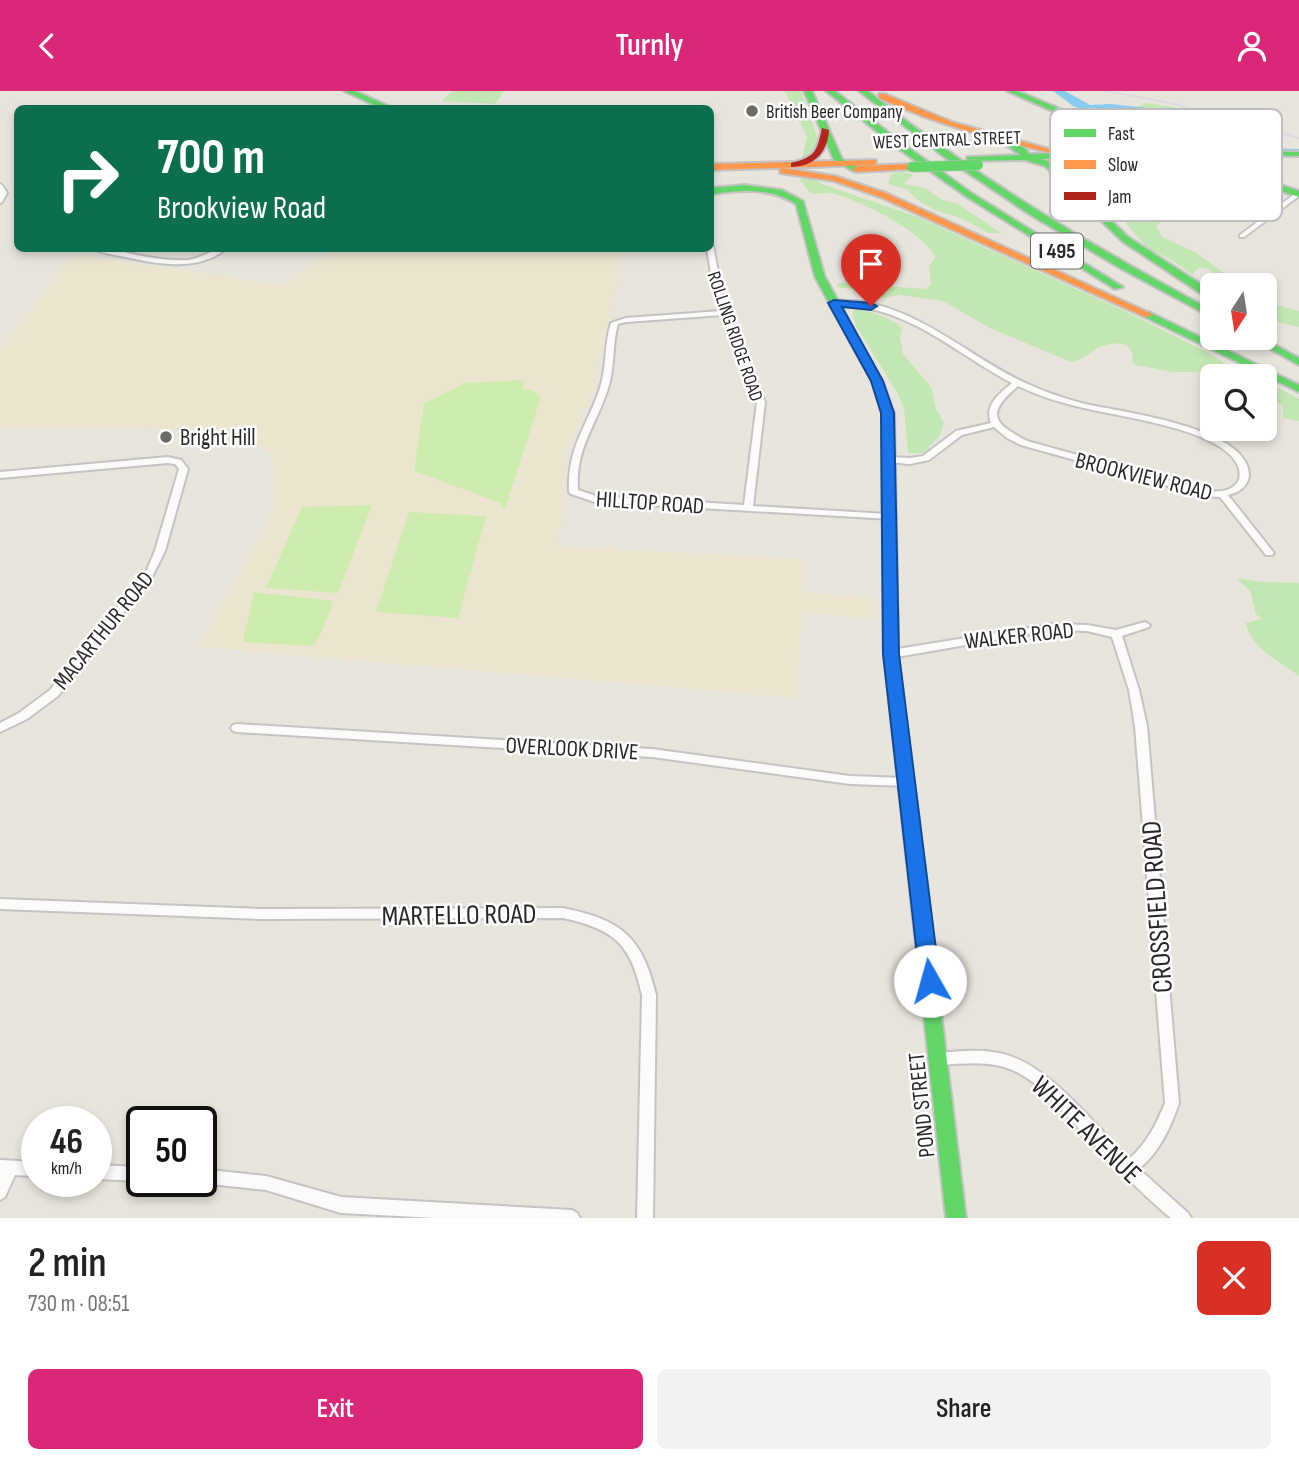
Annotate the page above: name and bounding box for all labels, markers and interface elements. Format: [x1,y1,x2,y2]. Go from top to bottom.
text: Turnly [615,26,684,65]
icon: back [28,27,66,65]
icon: person [1233,27,1271,65]
place label: British Beer Company [766,101,903,124]
marker: British Beer Company [744,103,760,119]
legend [1050,109,1282,221]
text: Fast [1108,123,1135,146]
street label: WEST CENTRAL STREET [873,126,1022,155]
text: 700 m [157,129,265,188]
icon: right [42,133,133,224]
text: Slow [1108,154,1138,177]
text: Jam [1107,186,1131,209]
text: Brookview Road [157,189,326,228]
road number: I 495 [1031,233,1083,269]
pin [841,234,901,306]
icon: arrive [852,245,890,283]
street label: ROLLING RIDGE ROAD [702,269,768,404]
north arrow [1200,273,1278,350]
map controls [1200,273,1277,441]
button: search [1200,364,1277,441]
place label: Bright Hill [180,424,256,452]
marker: Bright Hill [158,429,174,445]
street label: BROOKVIEW ROAD [1072,446,1215,507]
street label: HILLTOP ROAD [595,485,705,521]
street label: MACARTHUR ROAD [48,566,160,695]
street label: WALKER ROAD [963,616,1075,656]
street label: OVERLOOK DRIVE [505,732,639,766]
street label: CROSSFIELD ROAD [1135,820,1180,994]
street label: MARTELLO ROAD [381,898,537,933]
position arrow [893,944,967,1018]
street label: POND STREET [903,1051,941,1159]
street label: WHITE AVENUE [1024,1069,1148,1191]
speed limit sign: 50 [126,1106,217,1197]
text: 46 [50,1121,83,1164]
text: km/h [51,1158,82,1179]
text: 2 min [28,1238,107,1289]
button: close [1197,1241,1271,1315]
text: 730 m · 08:51 [28,1290,129,1318]
button: Exit [28,1369,643,1449]
button: Share [657,1369,1271,1449]

